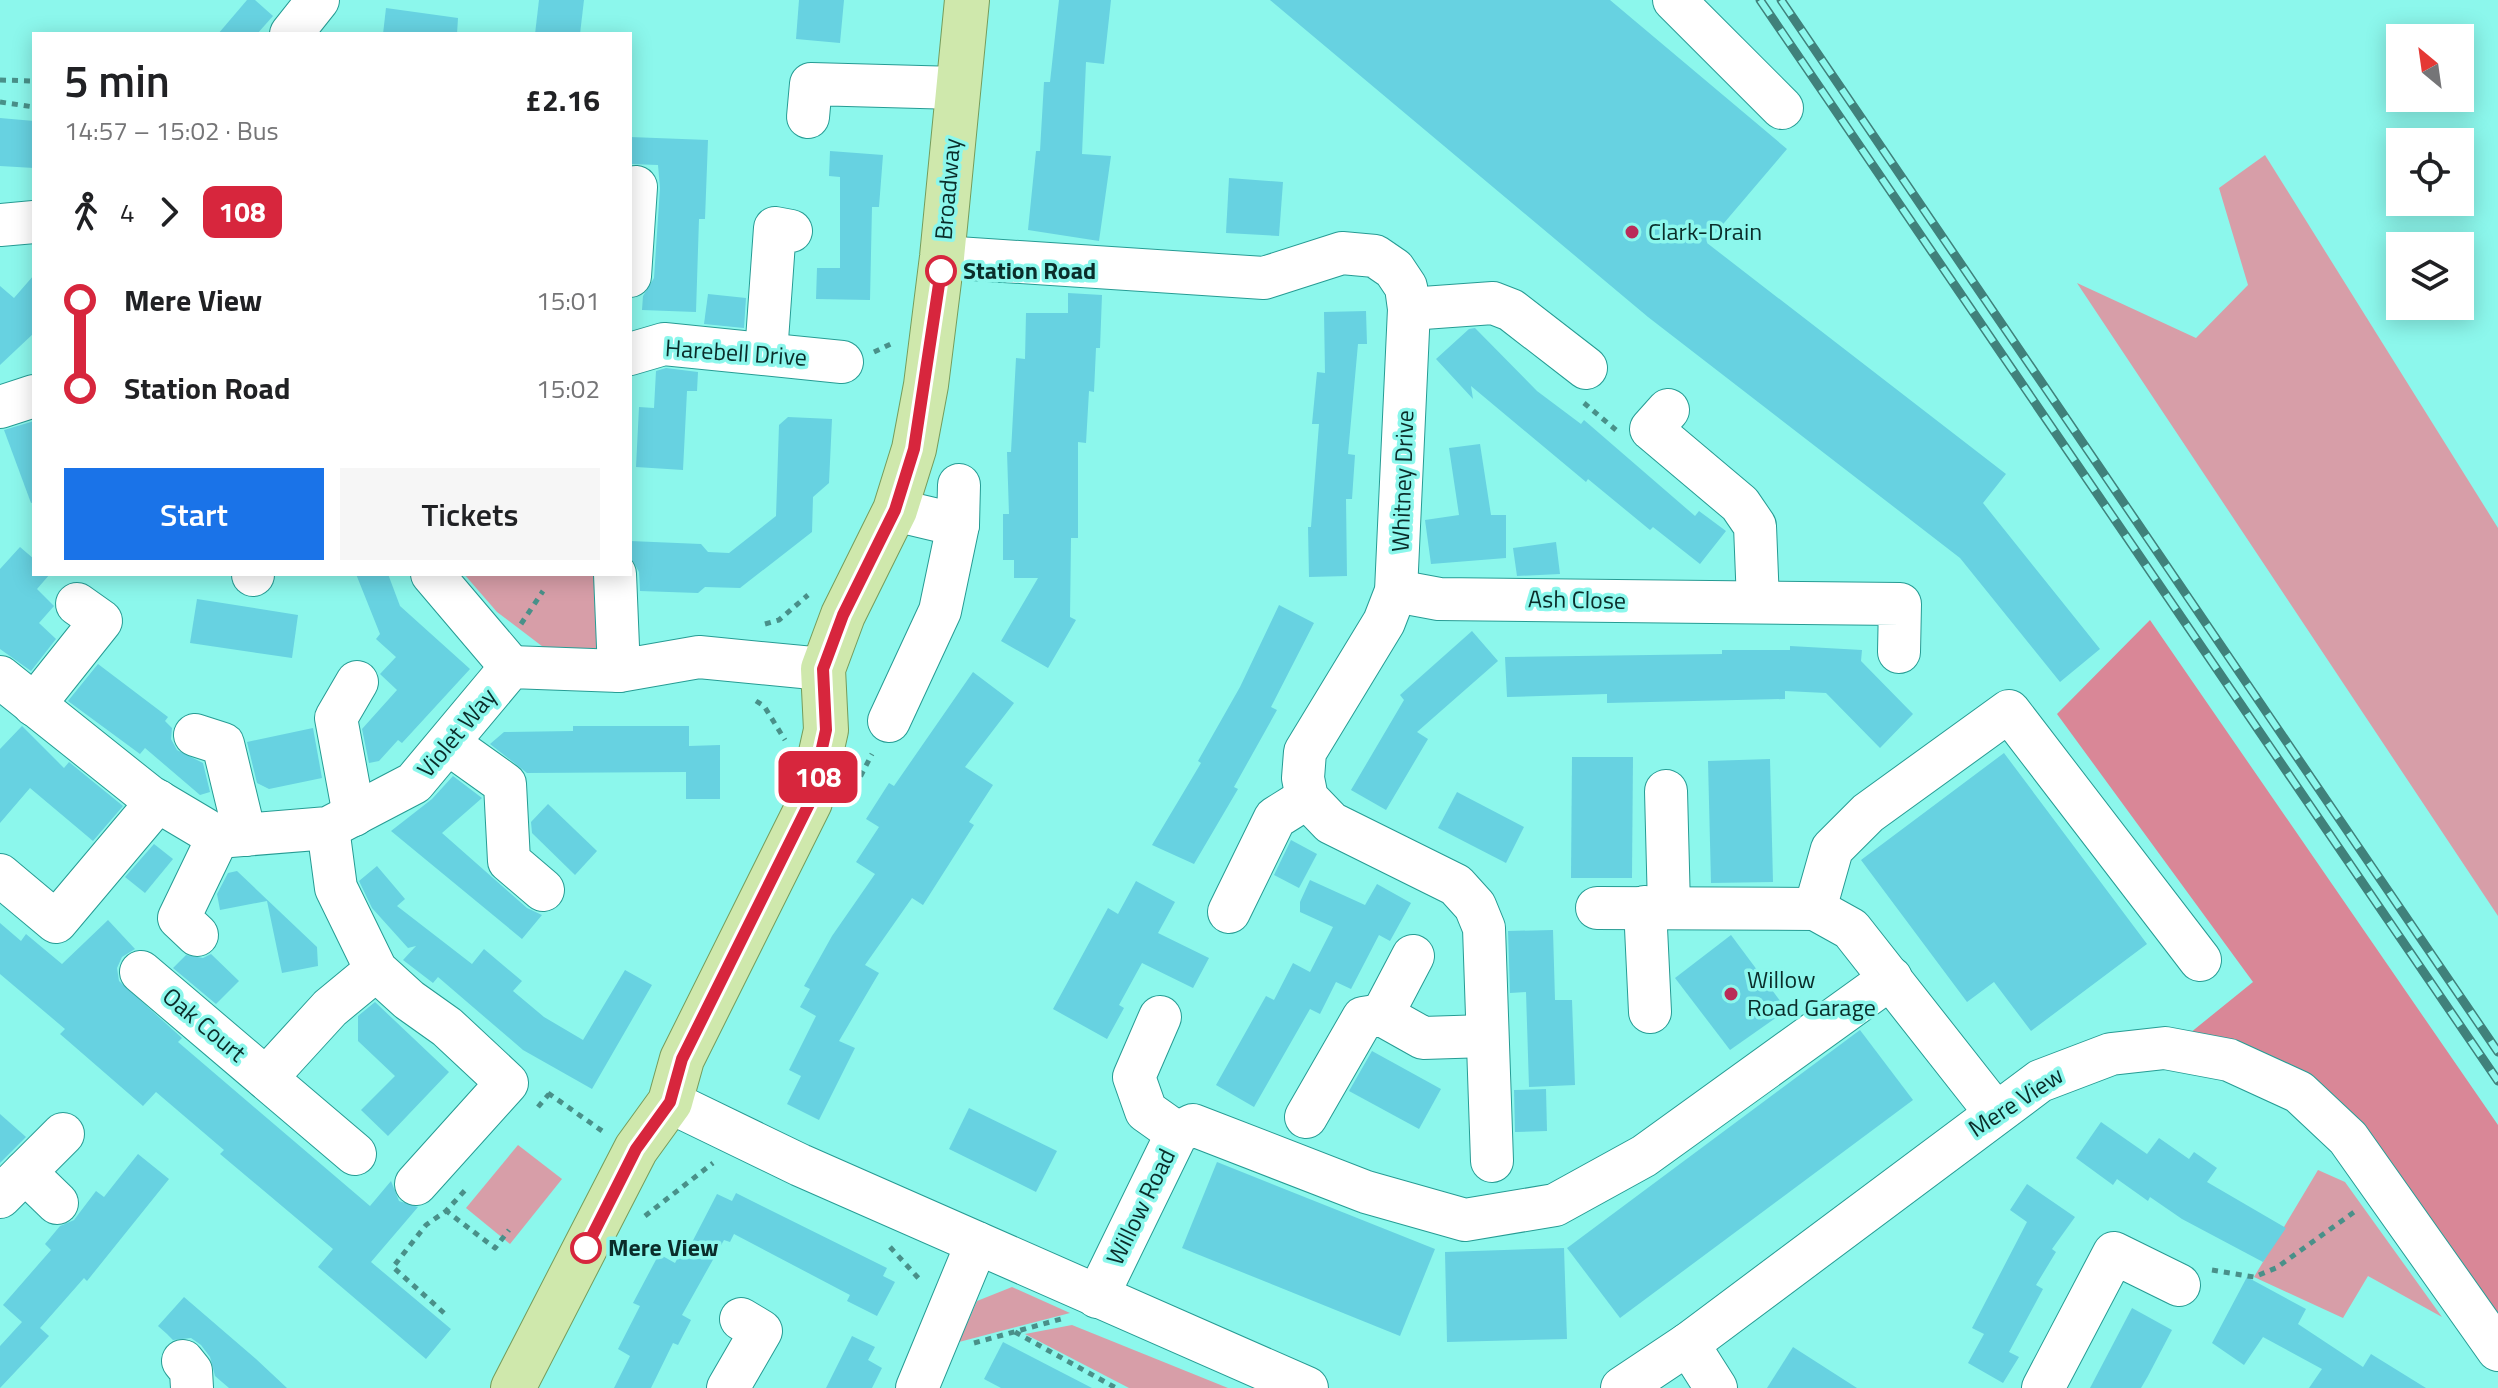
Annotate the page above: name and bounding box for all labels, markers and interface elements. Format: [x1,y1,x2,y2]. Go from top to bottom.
north arrow [2386,24,2474,112]
map controls [2386,24,2474,320]
text: 5 min [64,47,170,114]
text: £2.16 [525,77,600,123]
text: 14:57 – 15:02 · Bus [64,111,279,150]
button: locate [2386,128,2474,216]
street label: Broadway [925,136,969,241]
icon: walk [64,190,108,234]
icon: forward [147,190,191,234]
text: 108 [219,190,266,233]
text: 4 [120,193,135,232]
place label: Clark-Drain [1648,213,1762,249]
marker: Clark-Drain [1623,223,1641,241]
button: layers [2386,232,2474,320]
place label: Station Road [963,252,1096,288]
marker: Station Road [926,256,956,286]
text: Mere View [124,277,262,323]
text: 15:01 [536,281,600,320]
street label: Harebell Drive [664,329,808,375]
text: Station Road [124,365,290,411]
text: 15:02 [536,369,600,408]
street label: Whitney Drive [1382,409,1422,553]
button: Start [64,468,324,560]
button: Tickets [340,468,600,560]
street label: Ash Close [1528,580,1626,618]
street label: Violet Way [408,679,505,785]
line badge: 108 [772,751,864,803]
text: 108 [794,755,842,798]
place label: Willow Road Garage [1747,961,1876,1025]
street label: Oak Court [155,978,255,1070]
marker: Willow Road Garage [1722,985,1740,1003]
street label: Mere View [1961,1057,2070,1145]
street label: Willow Road [1096,1142,1184,1271]
place label: Mere View [608,1229,719,1265]
marker: Mere View [571,1233,601,1263]

